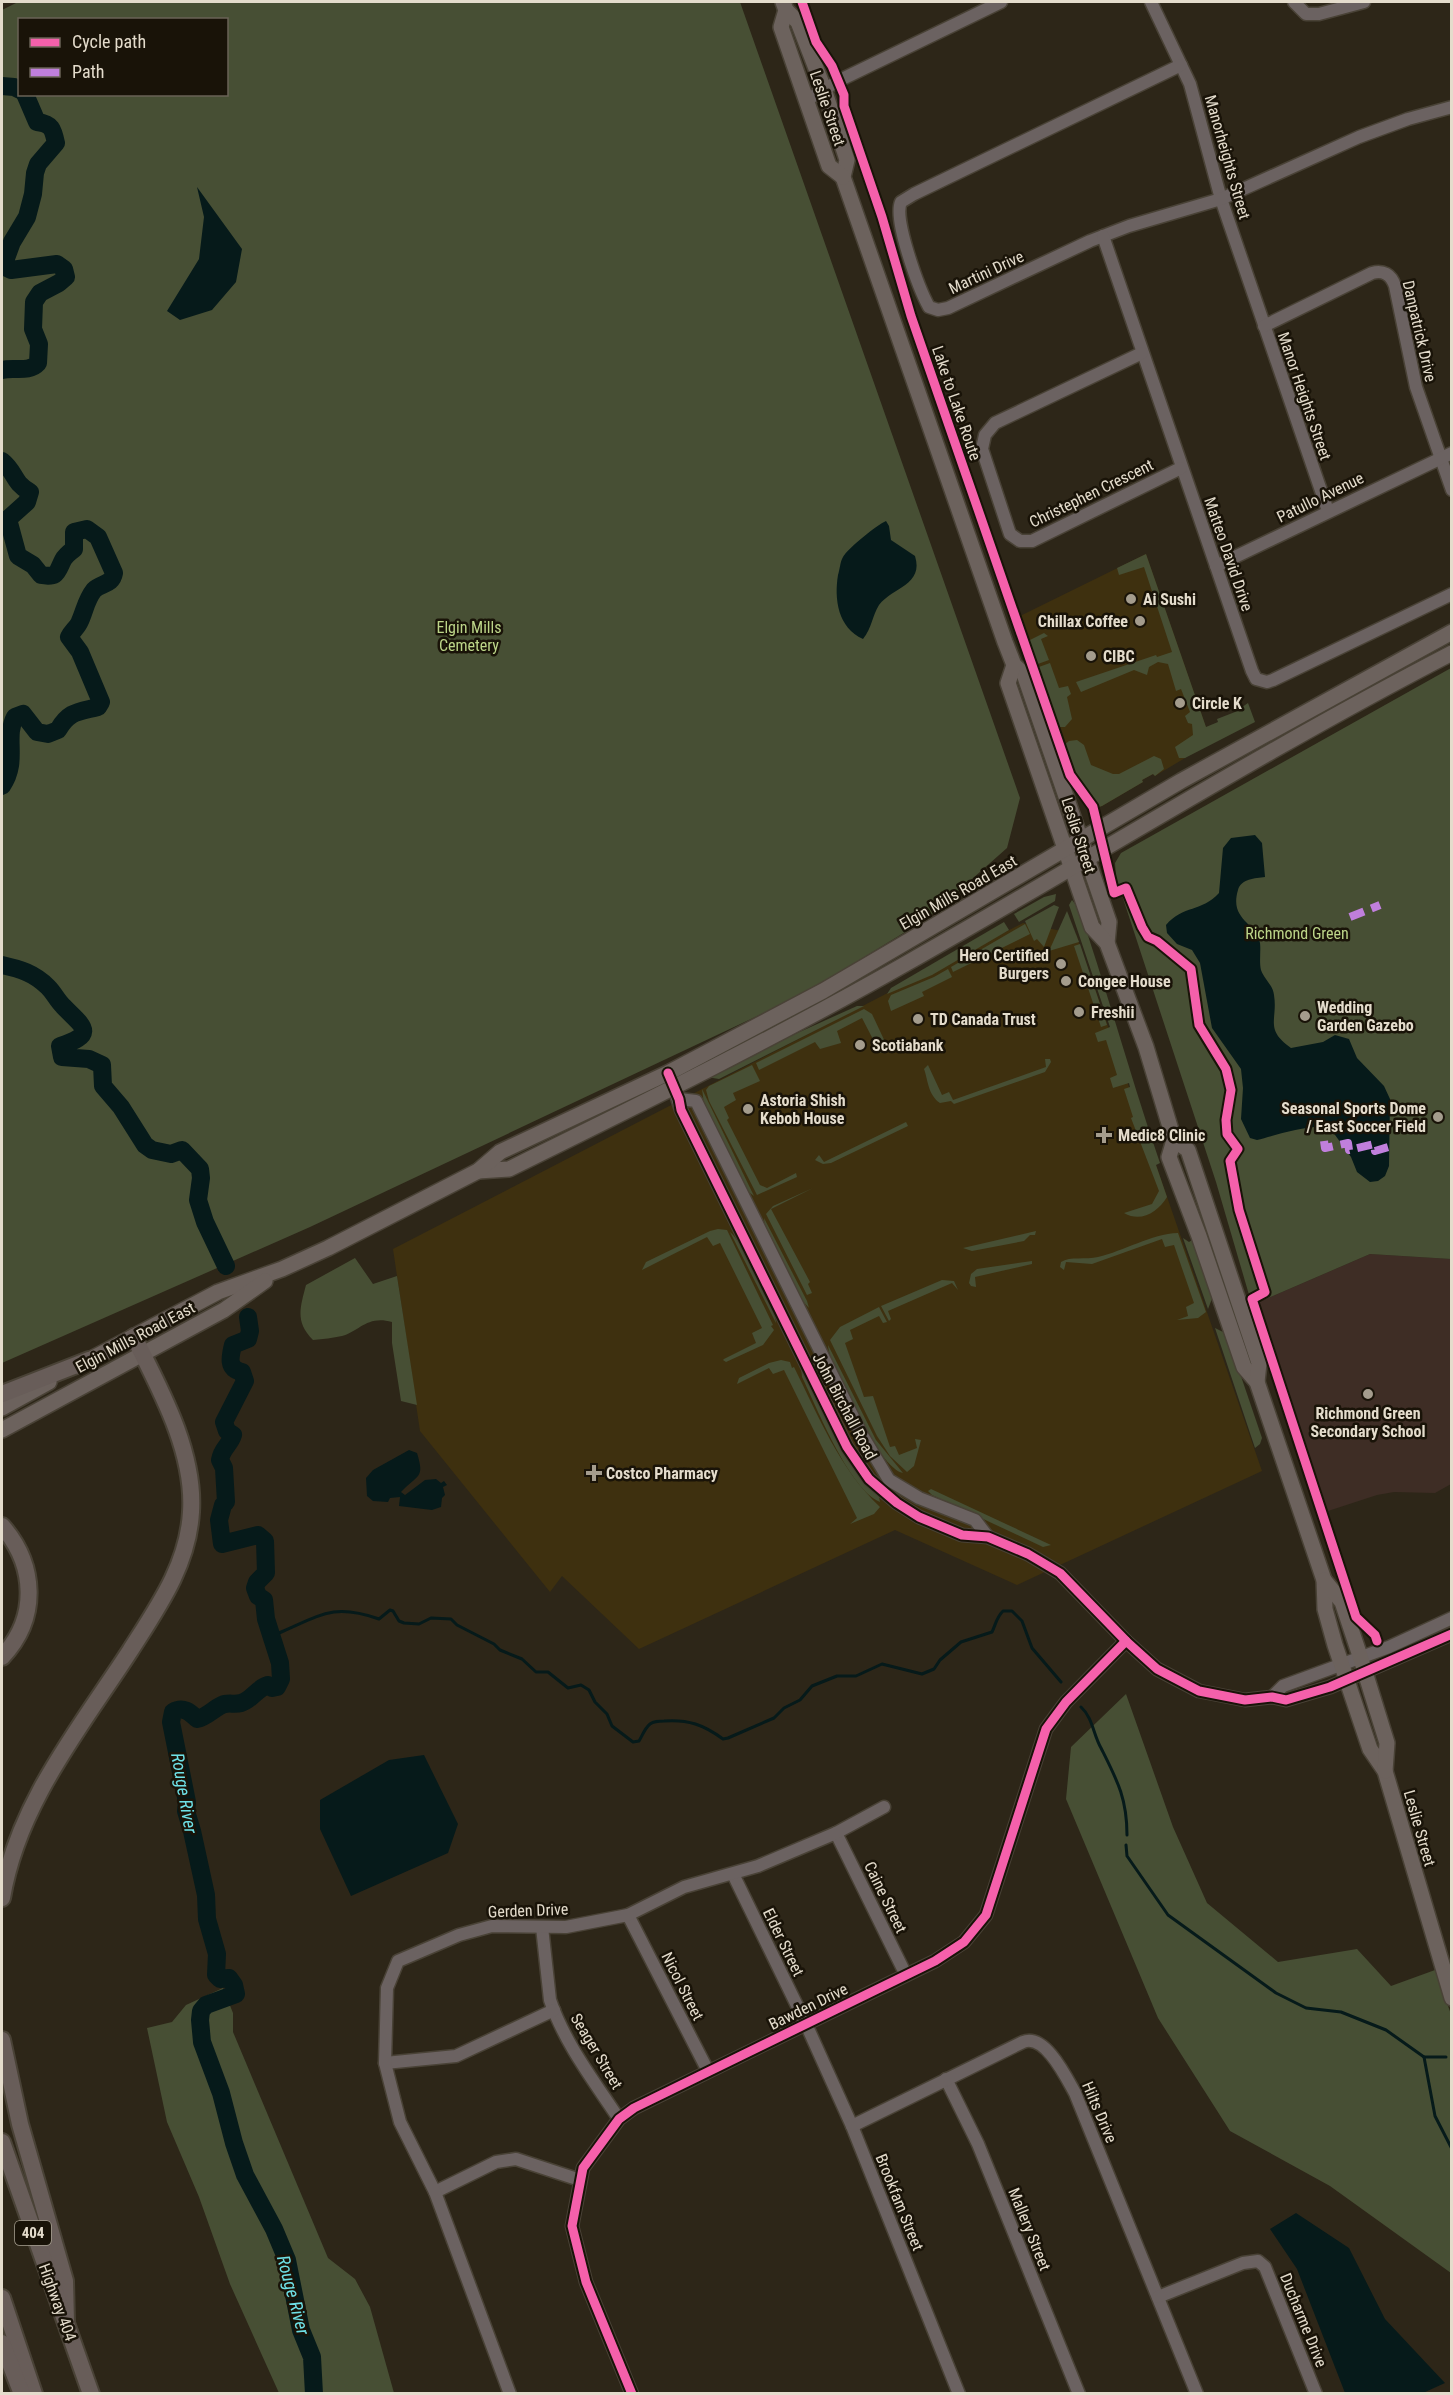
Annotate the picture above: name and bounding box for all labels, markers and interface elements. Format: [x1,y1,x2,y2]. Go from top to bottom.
legend [18,18,228,96]
text: Cycle path [72,31,146,52]
text: Path [72,61,105,82]
street label: Leslie Street [806,68,849,149]
street label: Manorheights Street [1201,93,1254,222]
street label: Martini Drive [946,247,1027,298]
street label: Danpatrick Drive [1399,279,1440,384]
street label: Manor Heights Street [1274,330,1335,463]
street label: Lake to Lake Route [928,343,985,463]
street label: Christephen Crescent [1026,455,1156,532]
street label: Patullo Avenue [1274,468,1367,527]
street label: Matteo David Drive [1200,495,1257,614]
place label: Ai Sushi [1143,590,1196,609]
marker: Ai Sushi [1124,592,1138,606]
place label: Chillax Coffee [1038,612,1128,631]
marker: Chillax Coffee [1133,614,1147,628]
park label: Elgin Mills Cemetery [436,618,502,655]
place label: CIBC [1103,647,1135,666]
marker: CIBC [1084,649,1098,663]
place label: Circle K [1192,694,1242,713]
marker: Circle K [1173,696,1187,710]
street label: Leslie Street [1057,795,1100,876]
street label: Elgin Mills Road East [896,851,1020,934]
park label: Richmond Green [1245,924,1349,943]
place label: Hero Certified Burgers [959,946,1049,983]
marker: Hero Certified Burgers [1054,957,1068,971]
place label: Congee House [1078,972,1171,991]
marker: Congee House [1059,974,1073,988]
place label: Wedding Garden Gazebo [1317,998,1414,1035]
place label: Freshii [1091,1003,1134,1022]
marker: Freshii [1072,1005,1086,1019]
marker: Wedding Garden Gazebo [1298,1009,1312,1023]
place label: TD Canada Trust [930,1010,1036,1029]
marker: TD Canada Trust [911,1012,925,1026]
place label: Scotiabank [872,1036,944,1055]
marker: Scotiabank [853,1038,867,1052]
place label: Astoria Shish Kebob House [760,1091,846,1128]
place label: Seasonal Sports Dome / East Soccer Field [1281,1099,1426,1136]
marker: Astoria Shish Kebob House [741,1102,755,1116]
marker: Seasonal Sports Dome / East Soccer Field [1431,1110,1445,1124]
marker: Medic8 Clinic [1095,1126,1113,1144]
place label: Medic8 Clinic [1118,1126,1205,1145]
street label: Elgin Mills Road East [72,1298,198,1377]
street label: John Birchall Road [808,1350,881,1463]
marker: Richmond Green Secondary School [1361,1387,1375,1401]
place label: Richmond Green Secondary School [1310,1404,1426,1441]
place label: Costco Pharmacy [606,1464,718,1483]
marker: Costco Pharmacy [587,1466,601,1480]
water label: Rouge River [167,1751,202,1836]
street label: Leslie Street [1400,1788,1440,1869]
street label: Caine Street [860,1859,911,1936]
street label: Gerden Drive [487,1900,569,1921]
street label: Elder Street [759,1905,808,1979]
street label: Nicol Street [657,1949,708,2024]
street label: Bawden Drive [766,1979,851,2034]
street label: Seager Street [567,2010,627,2093]
street label: Hilts Drive [1078,2079,1121,2146]
street label: Brookfam Street [871,2151,928,2254]
street label: Mallery Street [1004,2185,1055,2274]
road number: 404 [15,2221,51,2245]
water label: Rouge River [273,2253,314,2338]
street label: Highway 404 [35,2261,80,2344]
street label: Ducharme Drive [1276,2270,1331,2370]

